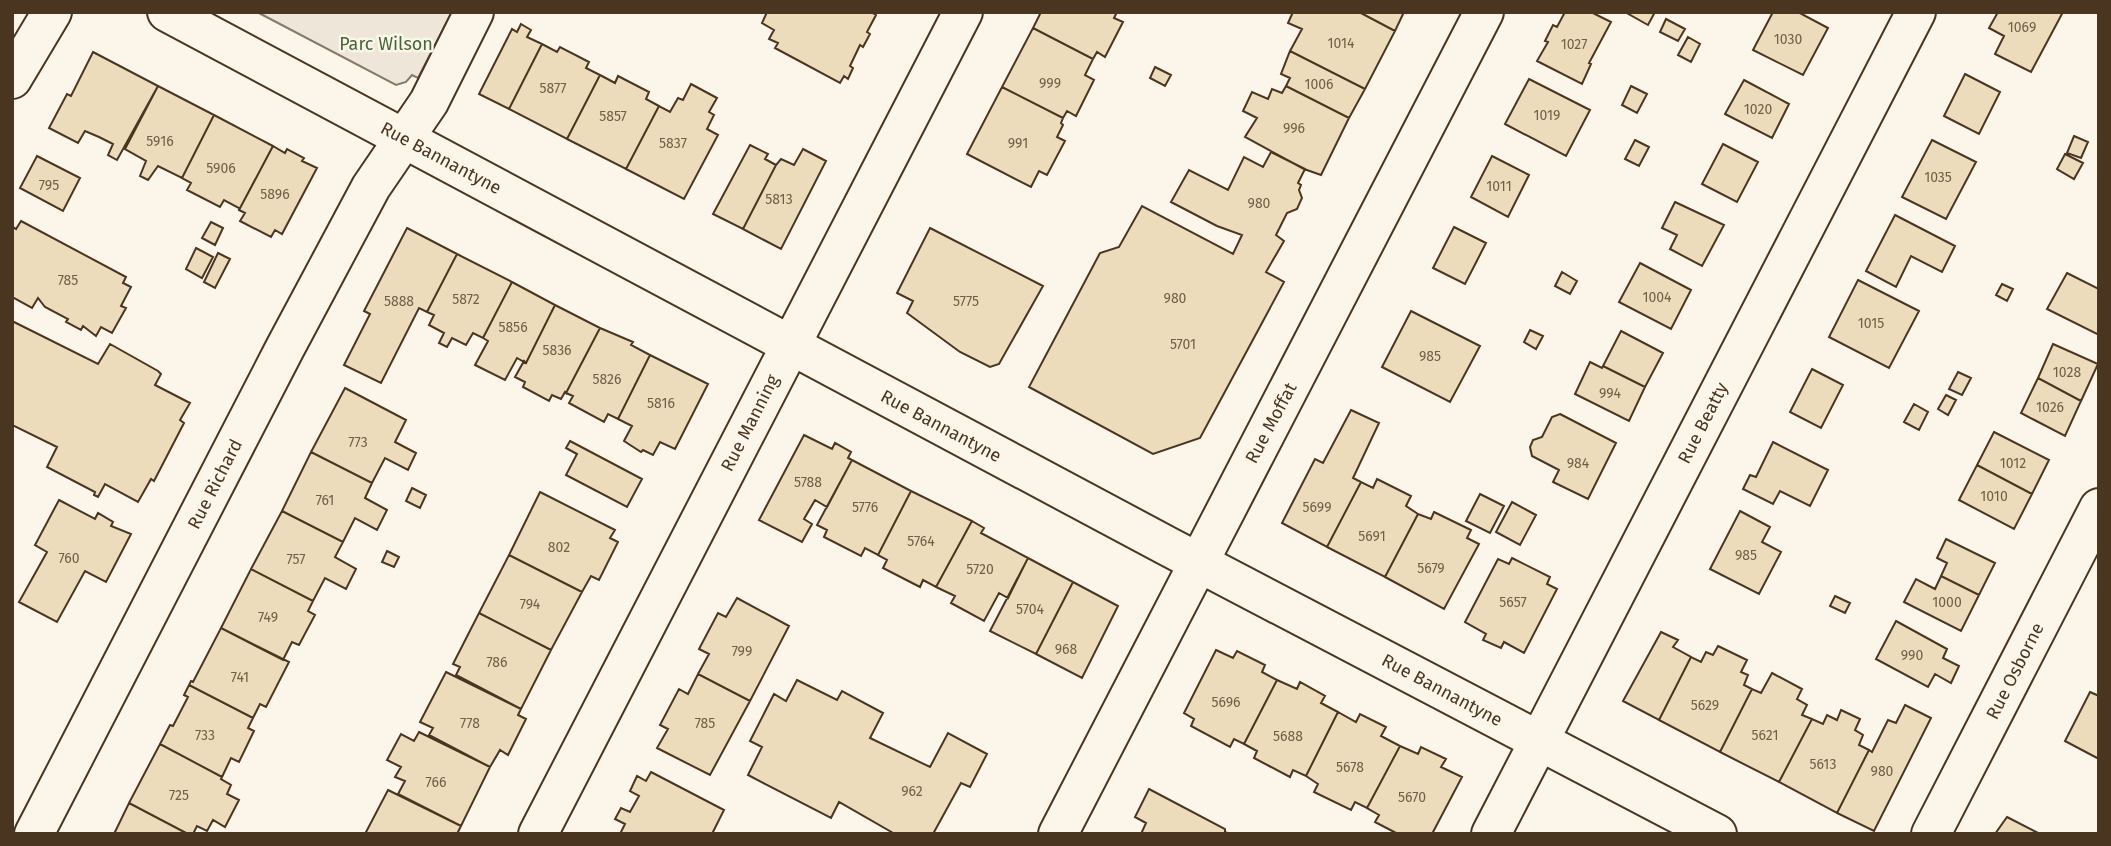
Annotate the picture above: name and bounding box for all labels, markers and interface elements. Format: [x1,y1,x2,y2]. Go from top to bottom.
house number: 1069 [2008,19,2036,36]
house number: 1030 [1774,31,1802,48]
park label: Parc Wilson [339,33,433,55]
house number: 1014 [1327,35,1355,52]
house number: 1027 [1561,36,1587,53]
house number: 999 [1039,75,1061,92]
house number: 1006 [1304,76,1334,93]
house number: 5877 [540,80,566,97]
house number: 1020 [1744,101,1772,118]
house number: 1019 [1534,107,1560,124]
house number: 5857 [599,108,627,125]
street label: Rue Bannantyne [377,117,505,199]
house number: 996 [1283,120,1305,137]
house number: 5916 [146,133,174,150]
house number: 5837 [659,135,687,152]
house number: 991 [1008,135,1028,152]
house number: 5906 [206,160,236,177]
house number: 1035 [1924,169,1952,186]
house number: 795 [39,177,59,194]
house number: 1011 [1486,178,1512,195]
house number: 5896 [260,186,290,203]
house number: 5813 [765,191,793,208]
house number: 980 [1248,195,1271,212]
house number: 785 [58,272,78,289]
house number: 1004 [1642,289,1672,306]
house number: 980 [1164,290,1187,307]
house number: 5872 [452,291,480,308]
house number: 5888 [384,293,414,310]
house number: 5775 [953,293,979,310]
house number: 1015 [1858,315,1884,332]
house number: 5856 [498,319,528,336]
house number: 5701 [1170,336,1196,353]
house number: 5836 [542,342,572,359]
house number: 985 [1419,348,1441,365]
house number: 1028 [2053,364,2081,381]
street label: Rue Manning [716,370,784,475]
house number: 5826 [593,371,621,388]
street label: Rue Moffat [1241,378,1302,467]
street label: Rue Beatty [1673,379,1733,467]
street label: Rue Bannantyne [877,385,1005,467]
house number: 994 [1599,385,1622,402]
house number: 5816 [647,395,675,412]
house number: 1026 [2036,399,2064,416]
house number: 773 [348,434,368,451]
street label: Rue Richard [183,435,247,533]
house number: 984 [1567,455,1590,472]
house number: 1012 [2000,455,2026,472]
house number: 5788 [794,474,822,491]
house number: 1010 [1980,488,2008,505]
house number: 761 [316,492,334,509]
house number: 5776 [852,499,878,516]
house number: 5699 [1303,499,1331,516]
house number: 5691 [1358,528,1386,545]
house number: 5764 [907,533,935,550]
house number: 802 [548,539,570,556]
house number: 985 [1735,547,1757,564]
house number: 760 [58,550,80,567]
house number: 757 [287,551,305,568]
house number: 5679 [1417,560,1445,577]
house number: 5720 [966,561,994,578]
house number: 5657 [1499,594,1527,611]
house number: 1000 [1932,594,1962,611]
house number: 794 [520,596,541,613]
house number: 5704 [1016,601,1045,618]
house number: 749 [258,609,278,626]
street label: Rue Osborne [1981,619,2049,723]
house number: 968 [1055,641,1078,658]
house number: 799 [732,643,752,660]
house number: 990 [1901,647,1923,664]
street label: Rue Bannantyne [1378,649,1506,731]
house number: 786 [486,654,508,671]
house number: 741 [231,669,249,686]
house number: 5696 [1211,694,1241,711]
house number: 5629 [1691,697,1719,714]
house number: 778 [460,715,480,732]
house number: 785 [695,715,715,732]
house number: 733 [195,727,215,744]
house number: 5621 [1752,727,1778,744]
house number: 5688 [1273,728,1303,745]
house number: 5613 [1810,756,1836,773]
house number: 5678 [1336,759,1364,776]
house number: 980 [1871,763,1894,780]
house number: 766 [426,774,446,791]
house number: 962 [901,783,923,800]
house number: 725 [169,787,189,804]
house number: 5670 [1398,789,1426,806]

